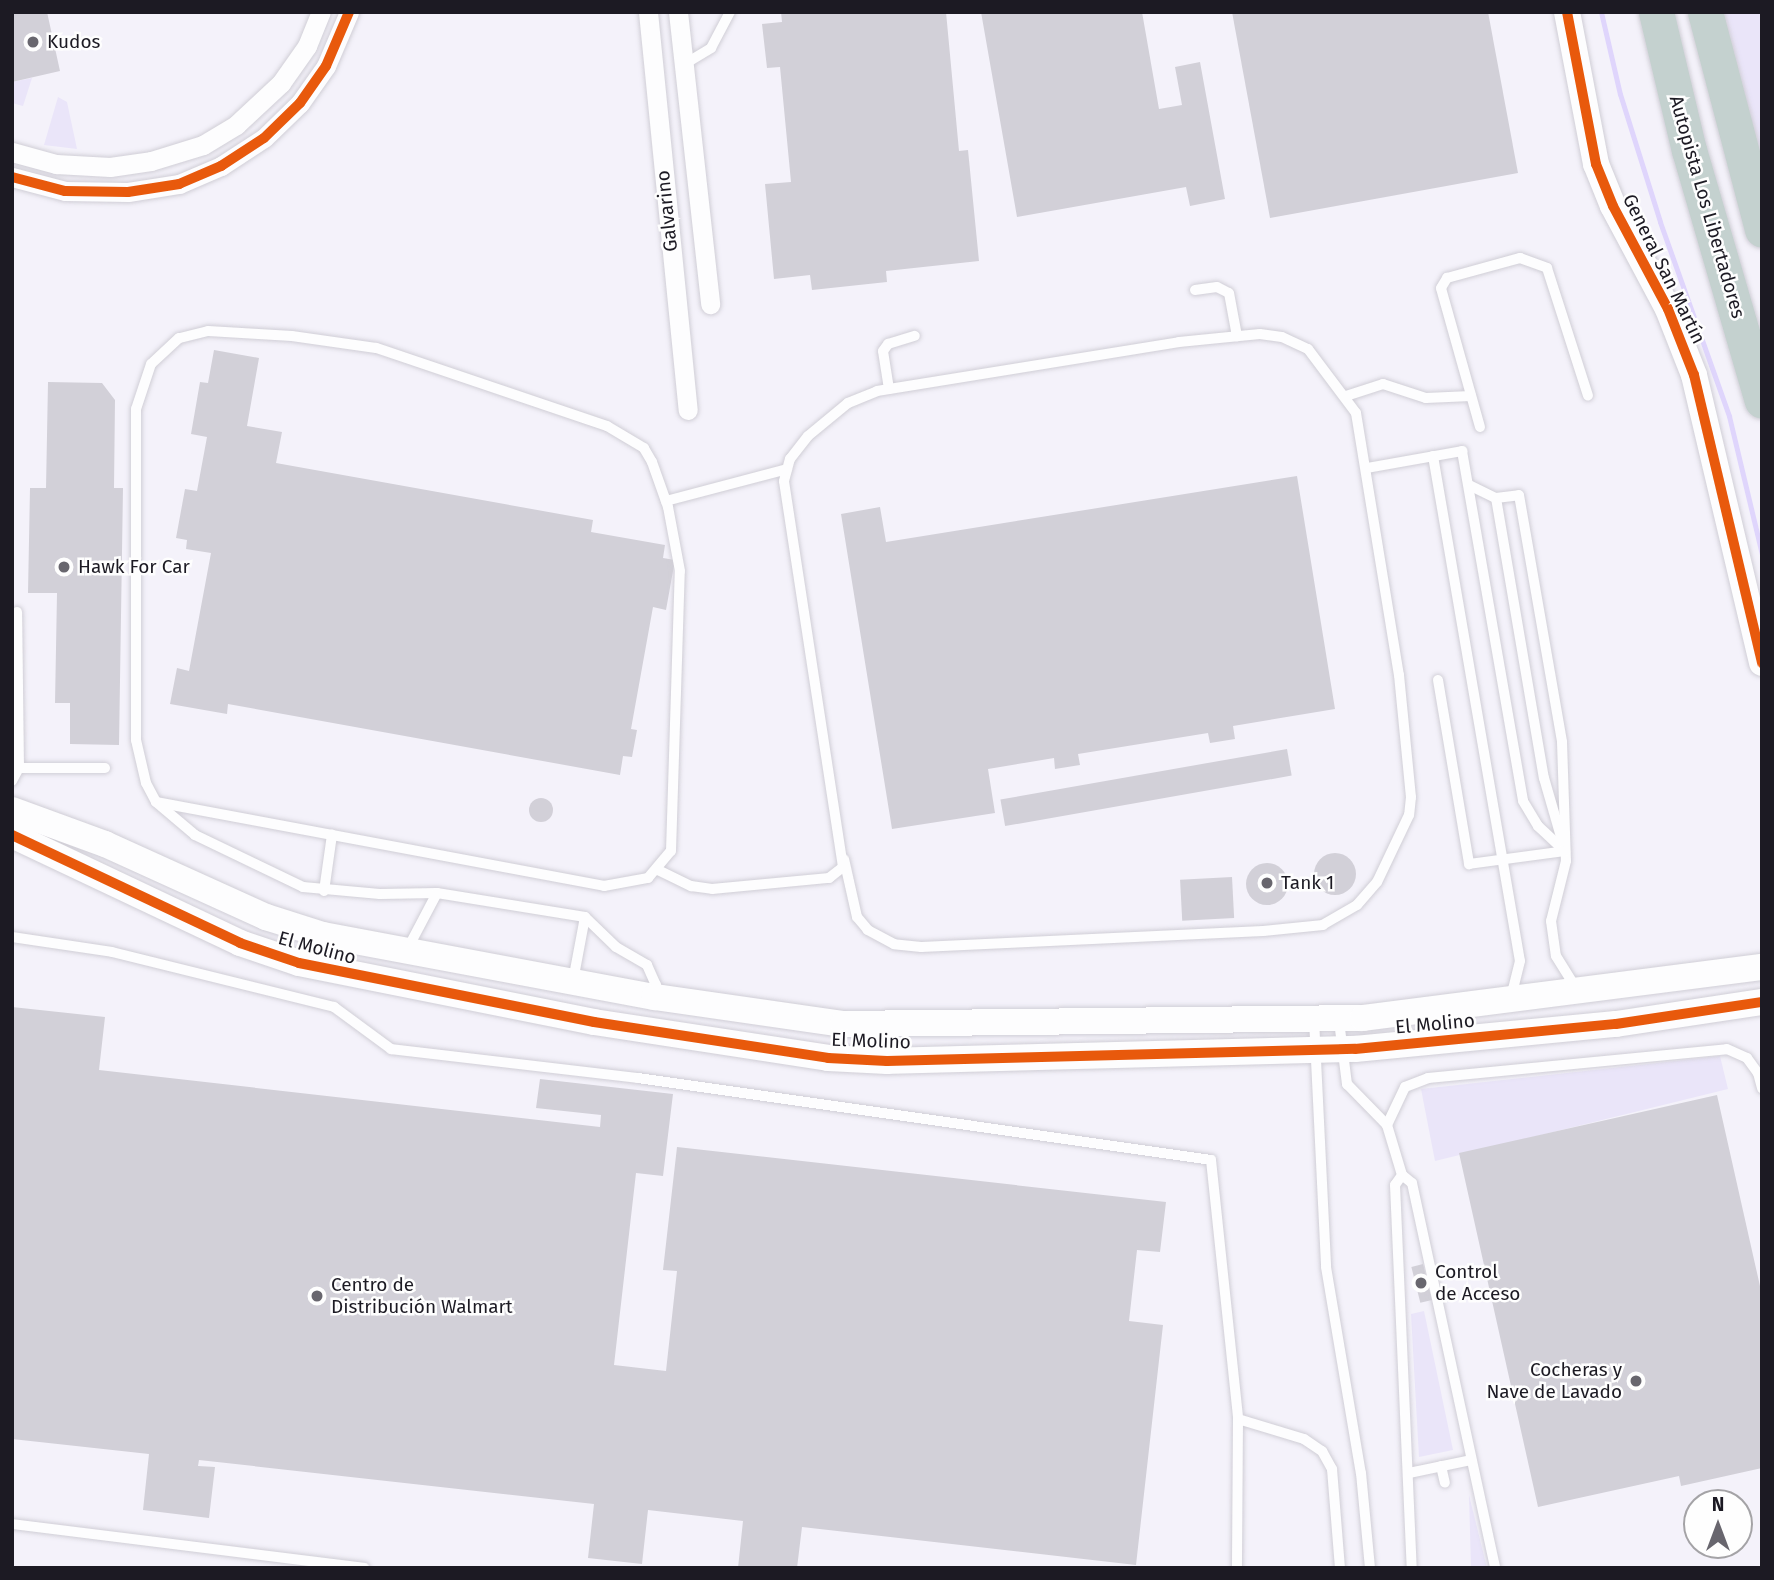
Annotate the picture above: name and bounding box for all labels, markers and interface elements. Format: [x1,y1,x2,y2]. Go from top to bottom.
place label: Kudos [47,31,100,53]
marker: Kudos [25,34,41,50]
street label: Autopista Los Libertadores [1664,93,1750,321]
street label: Galvarino [651,169,683,253]
street label: General San Martín [1618,190,1710,348]
place label: Hawk For Car [78,556,190,578]
marker: Hawk For Car [56,559,72,575]
place label: Tank 1 [1281,872,1334,894]
marker: Tank 1 [1259,875,1275,891]
street label: El Molino [276,927,358,969]
street label: El Molino [1394,1009,1476,1039]
street label: El Molino [831,1028,911,1054]
place label: Control de Acceso [1435,1261,1520,1305]
place label: Centro de Distribución Walmart [331,1274,513,1318]
marker: Control de Acceso [1413,1275,1429,1291]
marker: Centro de Distribución Walmart [309,1288,325,1304]
place label: Cocheras y Nave de Lavado [1486,1359,1622,1403]
marker: Cocheras y Nave de Lavado [1628,1373,1644,1389]
north arrow [1683,1489,1753,1559]
text: N [1712,1493,1724,1516]

